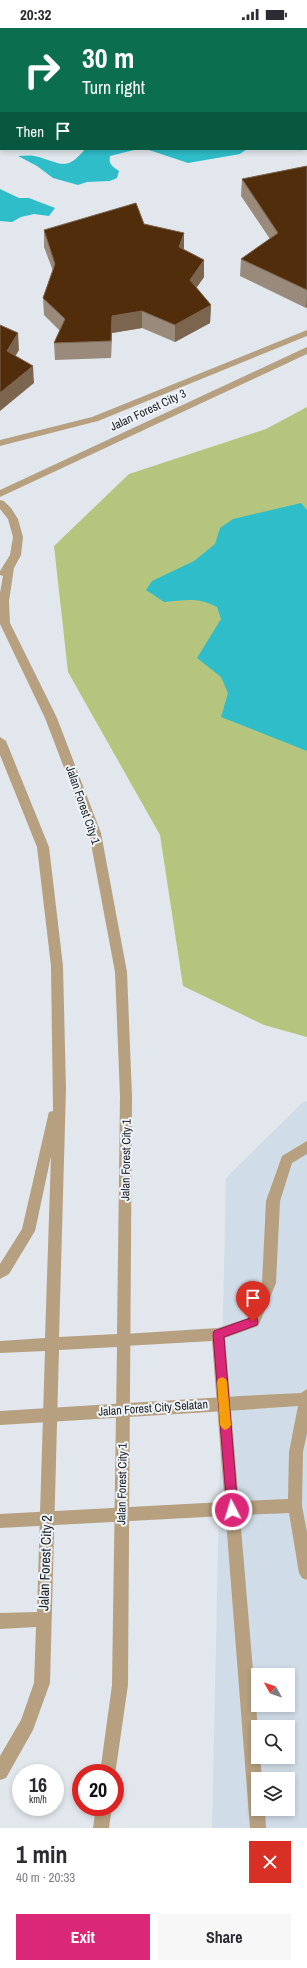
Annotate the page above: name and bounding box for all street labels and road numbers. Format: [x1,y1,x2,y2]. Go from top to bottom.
street label: Jalan Forest City 3 [107,385,189,435]
street label: Jalan Forest City 1 [62,764,104,847]
street label: Jalan Forest City 1 [117,1118,135,1201]
street label: Jalan Forest City Selatan [98,1396,208,1420]
street label: Jalan Forest City 1 [113,1442,131,1525]
street label: Jalan Forest City 2 [34,1515,56,1611]

